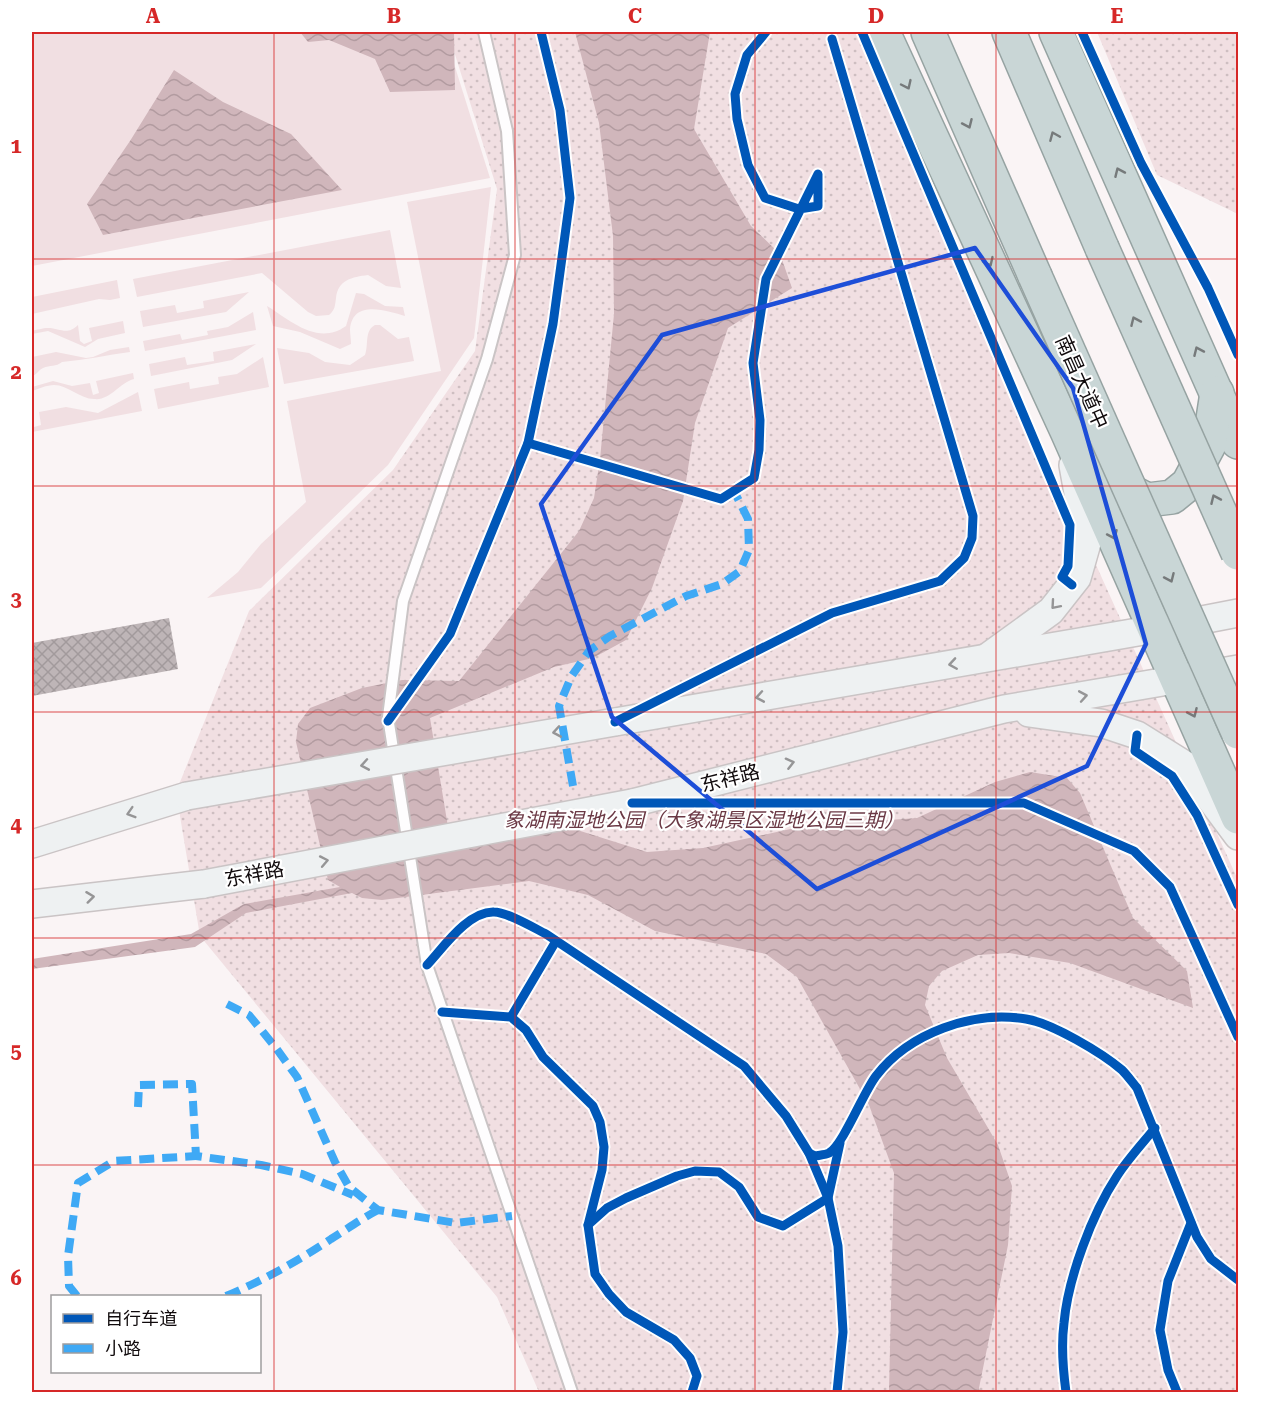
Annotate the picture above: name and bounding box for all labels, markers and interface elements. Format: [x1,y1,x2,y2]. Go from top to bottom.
text: A [146,4,161,28]
text: B [387,4,401,28]
text: C [628,4,642,28]
text: D [868,4,884,28]
text: E [1111,4,1124,28]
one-way arrow [900,78,912,89]
one-way arrow [961,117,973,128]
one-way arrow [1049,132,1061,143]
text: 1 [10,134,22,158]
one-way arrow [1114,168,1126,179]
one-way arrow [981,255,993,266]
one-way arrow [1130,317,1142,328]
street label: 南昌大道中 [1051,331,1113,433]
one-way arrow [1193,346,1205,357]
text: 2 [10,360,22,384]
one-way arrow [1210,495,1222,506]
one-way arrow [1106,528,1118,539]
one-way arrow [1163,572,1175,583]
text: 3 [10,587,22,611]
one-way arrow [1051,598,1062,609]
one-way arrow [948,658,957,670]
one-way arrow [756,690,766,703]
one-way arrow [1077,690,1087,703]
one-way arrow [1185,706,1197,717]
one-way arrow [552,725,562,738]
one-way arrow [785,758,795,770]
one-way arrow [360,759,370,771]
street label: 东祥路 [698,759,762,797]
one-way arrow [126,806,137,818]
park label: 象湖南湿地公园（大象湖景区湿地公园三期） [504,808,904,832]
text: 4 [10,813,22,837]
one-way arrow [318,855,328,868]
street label: 东祥路 [222,856,286,892]
one-way arrow [85,892,94,904]
text: 5 [10,1039,22,1063]
text: 6 [10,1266,22,1290]
legend [51,1295,261,1373]
text: 自行车道 [105,1308,177,1329]
text: 小路 [105,1338,141,1359]

